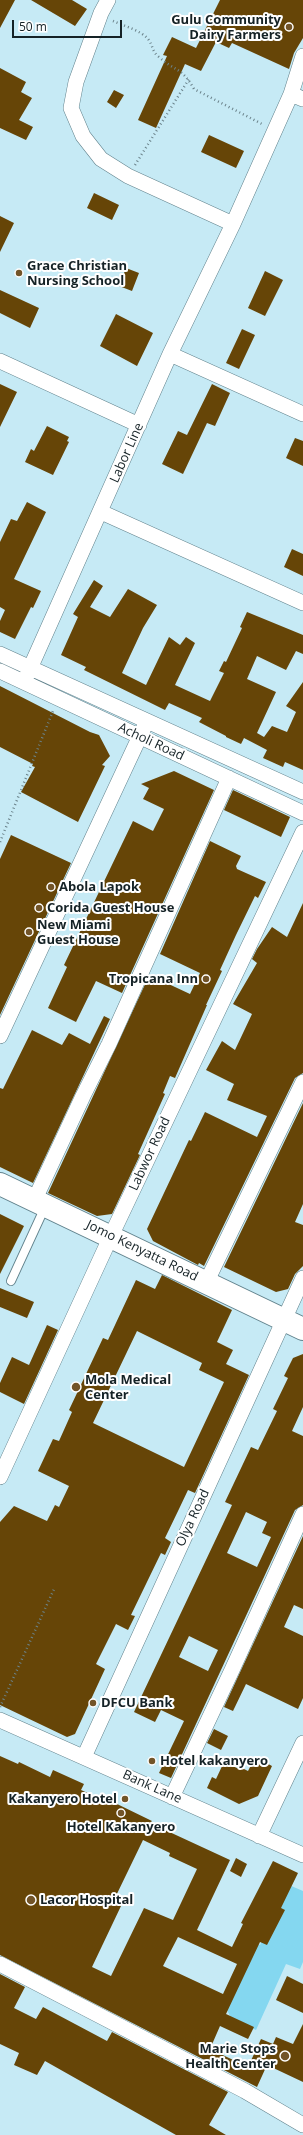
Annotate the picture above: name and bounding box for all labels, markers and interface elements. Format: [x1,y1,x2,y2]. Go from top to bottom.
scale bar [14,12,124,38]
place label: Gulu Community Dairy Farmers [171,12,281,43]
text: 50 m [19,18,47,35]
marker: Gulu Community Dairy Farmers [284,22,294,32]
place label: Grace Christian Nursing School [27,258,127,289]
marker: Grace Christian Nursing School [14,268,24,278]
street label: Labor Line [107,421,147,485]
street label: Acholi Road [115,720,187,764]
place label: Abola Lapok [59,879,139,895]
marker: Abola Lapok [46,882,56,892]
place label: Corida Guest House [47,900,174,916]
marker: Corida Guest House [34,903,44,913]
place label: New Miami Guest House [37,917,119,948]
marker: New Miami Guest House [24,927,34,937]
place label: Tropicana Inn [109,971,198,987]
marker: Tropicana Inn [201,974,211,984]
street label: Labwor Road [126,1115,174,1193]
street label: Jomo Kenyatta Road [84,1217,200,1285]
place label: Mola Medical Center [85,1372,171,1403]
marker: Mola Medical Center [70,1381,82,1393]
street label: Olya Road [173,1487,213,1549]
place label: DFCU Bank [101,1695,172,1711]
marker: DFCU Bank [88,1698,98,1708]
place label: Hotel kakanyero [160,1753,268,1769]
marker: Hotel kakanyero [147,1756,157,1766]
street label: Bank Lane [120,1767,184,1807]
place label: Kakanyero Hotel [8,1791,117,1807]
marker: Kakanyero Hotel [120,1794,130,1804]
marker: Hotel Kakanyero [116,1808,126,1818]
place label: Hotel Kakanyero [67,1819,175,1835]
place label: Lacor Hospital [40,1892,133,1908]
marker: Lacor Hospital [25,1894,37,1906]
place label: Marie Stops Health Center [185,2041,276,2072]
marker: Marie Stops Health Center [279,2050,291,2062]

